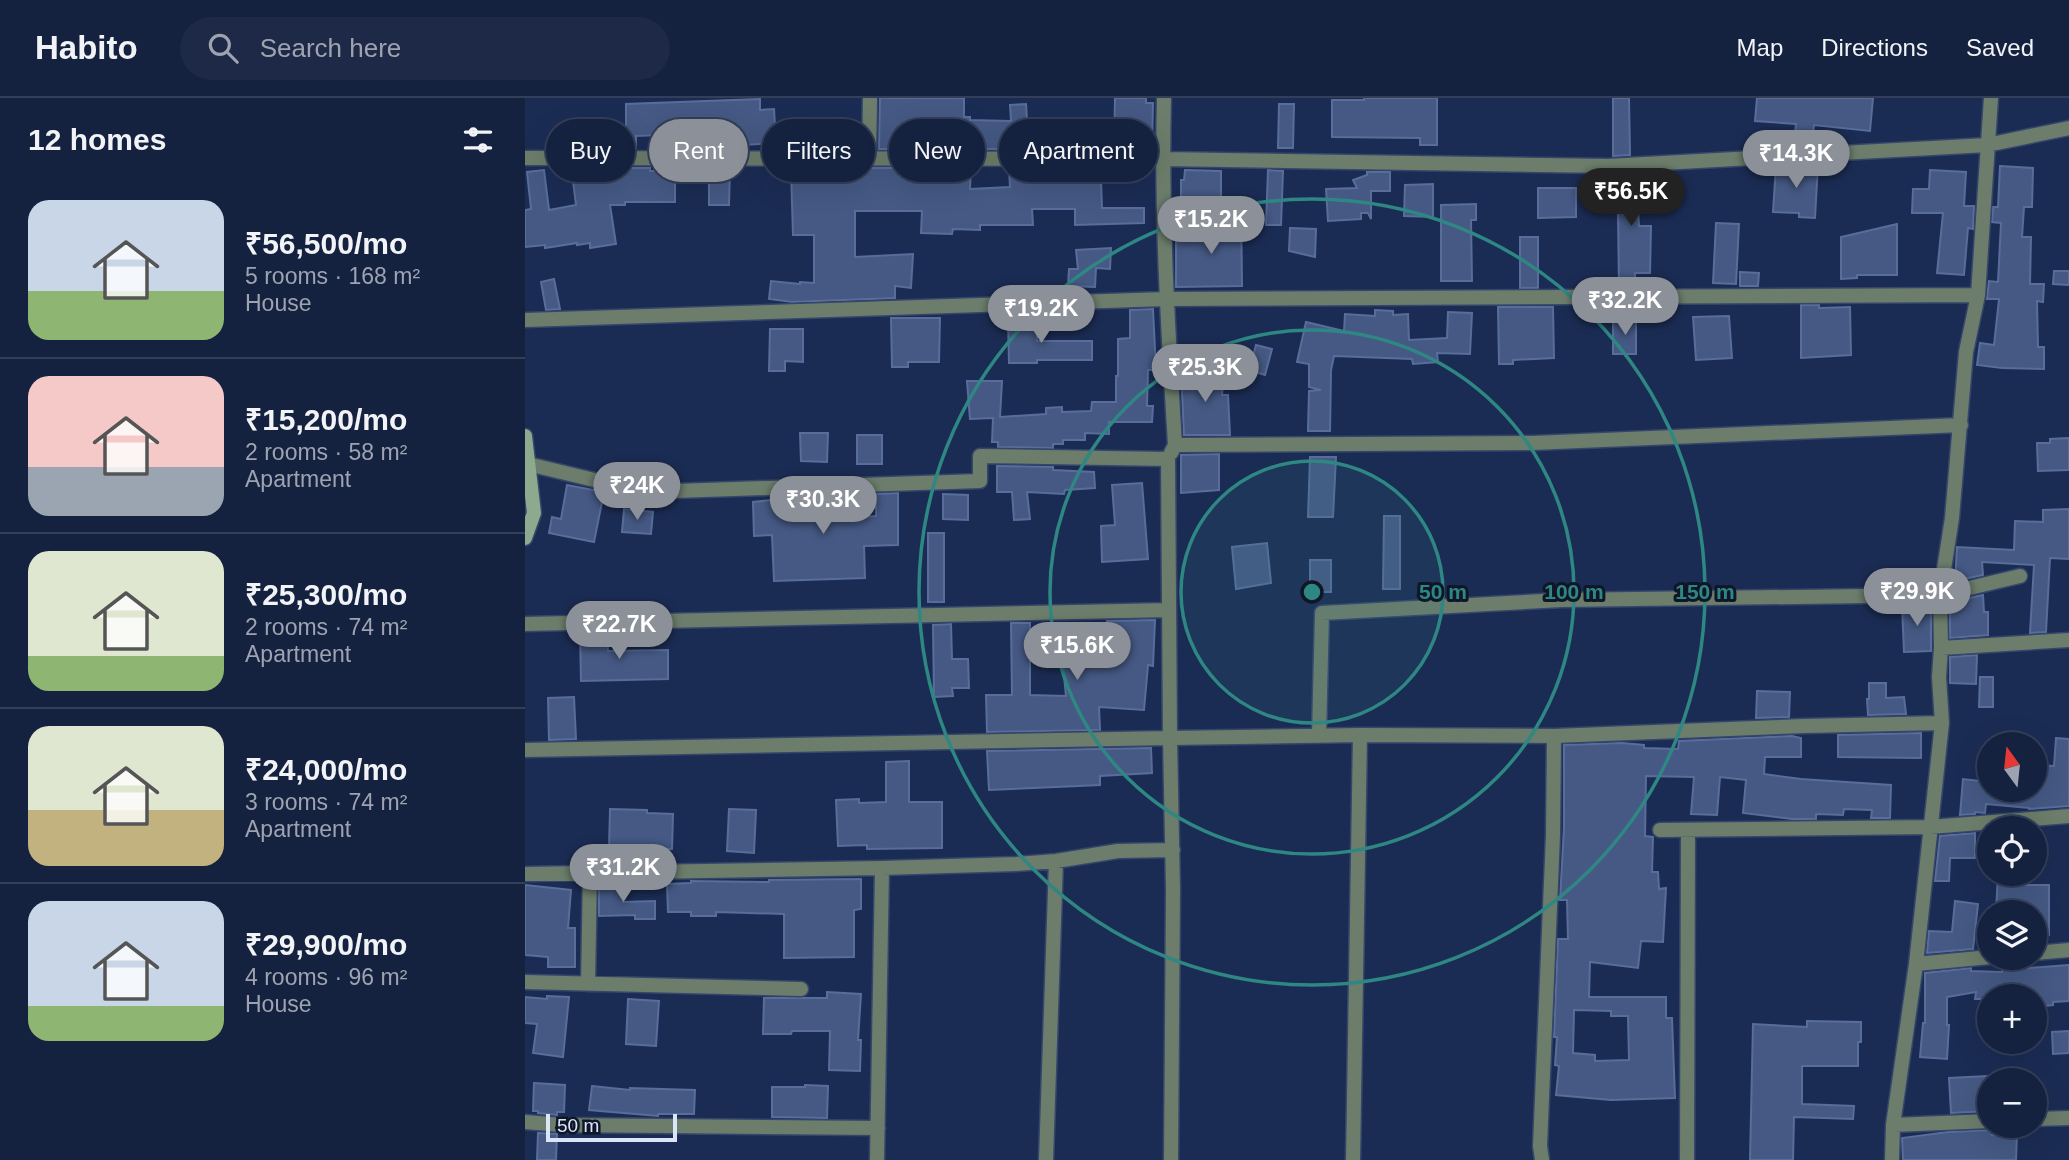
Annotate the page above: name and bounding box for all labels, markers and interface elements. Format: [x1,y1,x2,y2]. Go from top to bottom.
search box [180,17,670,80]
text: Habito [35,29,138,66]
icon: search [204,29,242,67]
text: Search here [260,33,401,63]
text: Map [1737,34,1783,61]
text: Directions [1821,34,1928,61]
text: Saved [1966,34,2034,61]
chip: Buy [546,119,635,182]
chip: Rent [649,119,748,182]
chip: Filters [762,119,875,182]
chip: New [889,119,985,182]
chip: Apartment [999,119,1158,182]
icon: filters [459,121,497,159]
text: 12 homes [28,123,166,156]
pin: ₹14.3K [1739,130,1853,190]
text: ₹14.3K [1759,140,1833,166]
pin: ₹56.5K [1574,169,1688,228]
text: ₹56.5K [1594,178,1668,204]
pin: ₹15.2K [1154,197,1268,256]
text: ₹15.2K [1174,206,1248,232]
text: ₹56,500/mo [245,227,407,260]
icon: home [84,228,168,312]
text: 5 rooms · 168 m² [245,263,420,289]
pin: ₹32.2K [1568,278,1682,337]
pin: ₹19.2K [984,286,1098,345]
text: ₹32.2K [1588,287,1662,313]
text: House [245,290,311,316]
text: ₹19.2K [1004,295,1078,321]
pin: ₹25.3K [1148,344,1262,404]
text: ₹25.3K [1168,354,1242,380]
text: ₹15,200/mo [245,403,407,436]
icon: home [84,404,168,488]
text: 2 rooms · 58 m² [245,439,407,465]
pin: ₹24K [596,462,678,522]
text: Apartment [245,466,351,492]
text: ₹24K [609,472,665,498]
pin: ₹30.3K [766,476,880,536]
text: ₹30.3K [786,486,860,512]
pin: ₹29.9K [1860,568,1974,628]
text: ₹25,300/mo [245,578,407,611]
text: ₹29.9K [1880,578,1954,604]
icon: home [84,579,168,663]
centre of rings [1300,580,1324,604]
text: 50 m [1419,580,1467,603]
text: 100 m [1544,580,1604,603]
text: 150 m [1675,580,1735,603]
pin: ₹22.7K [562,602,676,661]
text: ₹22.7K [582,611,656,637]
text: 2 rooms · 74 m² [245,614,407,640]
pin: ₹15.6K [1020,622,1134,682]
text: ₹15.6K [1040,632,1114,658]
text: Apartment [245,641,351,667]
north arrow [1977,732,2047,802]
map controls [1977,732,2047,1138]
text: ₹24,000/mo [245,753,407,786]
icon: home [84,754,168,838]
text: 3 rooms · 74 m² [245,789,407,815]
text: Apartment [245,816,351,842]
button: locate [1977,816,2047,886]
pin: ₹31.2K [566,844,680,904]
text: ₹31.2K [586,854,660,880]
button: layers [1977,900,2047,970]
text: ₹29,900/mo [245,928,407,961]
icon: home [84,929,168,1013]
text: 4 rooms · 96 m² [245,964,407,990]
button: + [1977,984,2047,1054]
text: House [245,991,311,1017]
button: − [1977,1068,2047,1138]
scale bar [546,1111,677,1143]
text: 50 m [557,1115,599,1136]

